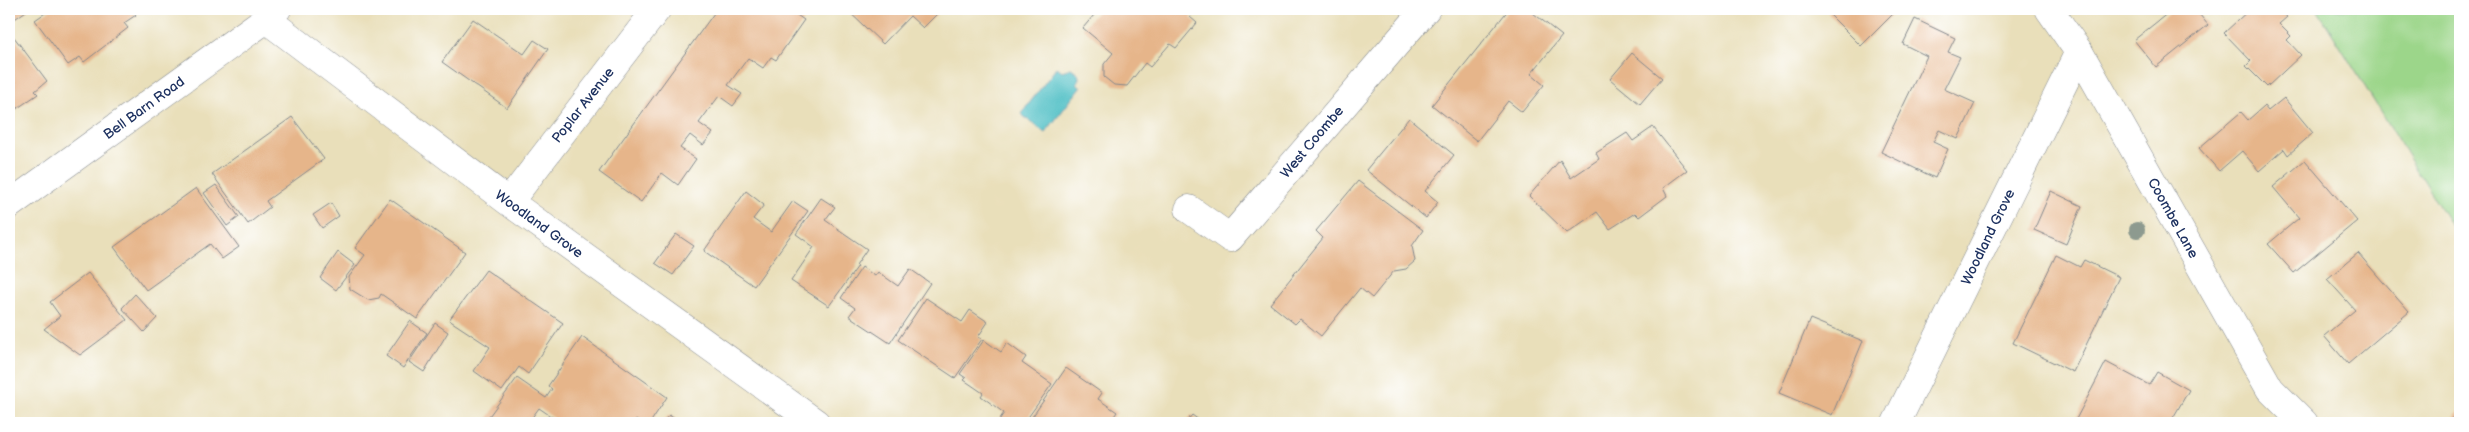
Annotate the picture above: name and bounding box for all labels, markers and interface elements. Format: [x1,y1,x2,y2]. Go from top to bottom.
street label: Poplar Avenue [548,64,618,146]
street label: Bell Barn Road [100,73,188,143]
street label: West Coombe [1277,102,1347,182]
street label: Coombe Lane [2144,175,2202,261]
street label: Woodland Grove [492,186,586,262]
street label: Woodland Grove [1957,186,2019,288]

